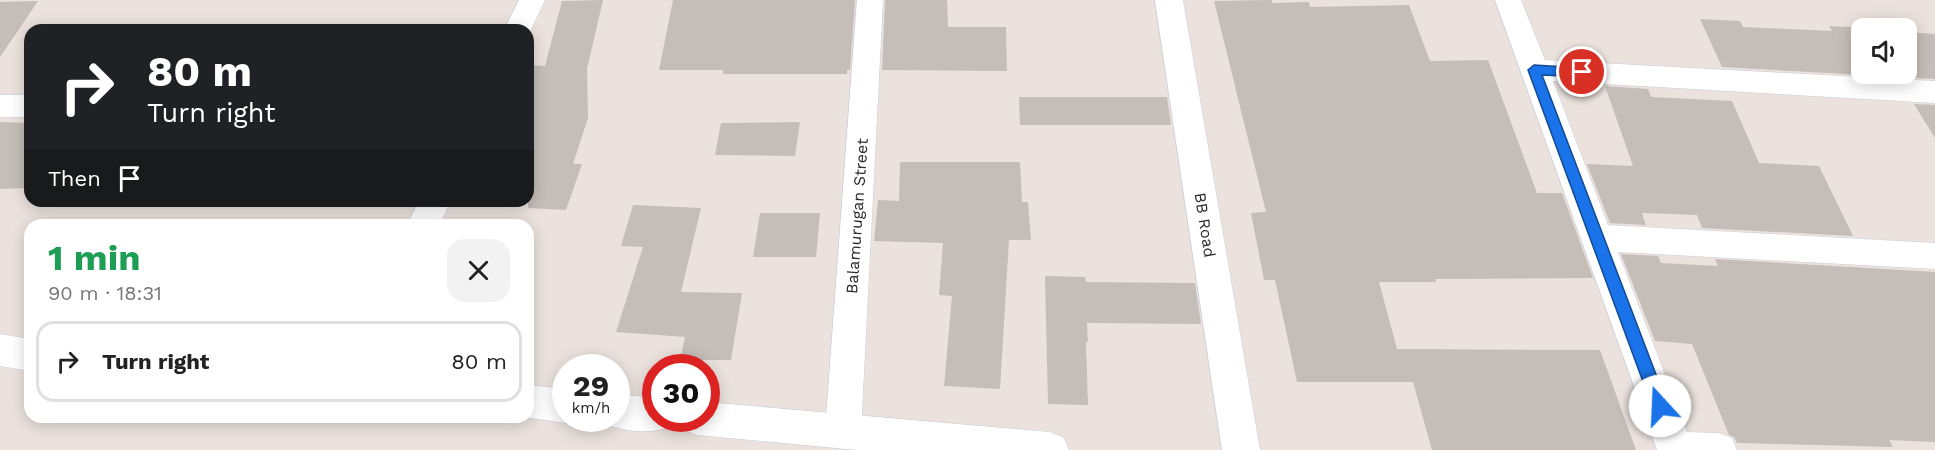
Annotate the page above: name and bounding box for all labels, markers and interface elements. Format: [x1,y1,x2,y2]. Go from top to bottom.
map controls [1851,18,1917,84]
button: sound [1851,18,1917,84]
pin [1556,46,1607,97]
text: 80 m [147,47,252,96]
icon: right [48,48,126,126]
icon: arrive [1565,55,1598,88]
text: Turn right [147,97,276,129]
street label: Balamurugan Street [842,137,872,295]
icon: arrive [113,162,146,195]
text: Then [48,166,101,191]
street label: BB Road [1190,191,1220,259]
text: 1 min [48,237,140,279]
button: close [447,239,510,302]
text: 90 m · 18:31 [48,281,162,305]
icon: right [51,345,84,378]
text: Turn right [102,349,209,374]
text: 80 m [451,349,507,374]
speed limit sign: 30 [642,354,720,432]
text: 29 [573,368,609,403]
position arrow [1628,374,1692,438]
text: km/h [572,399,610,417]

